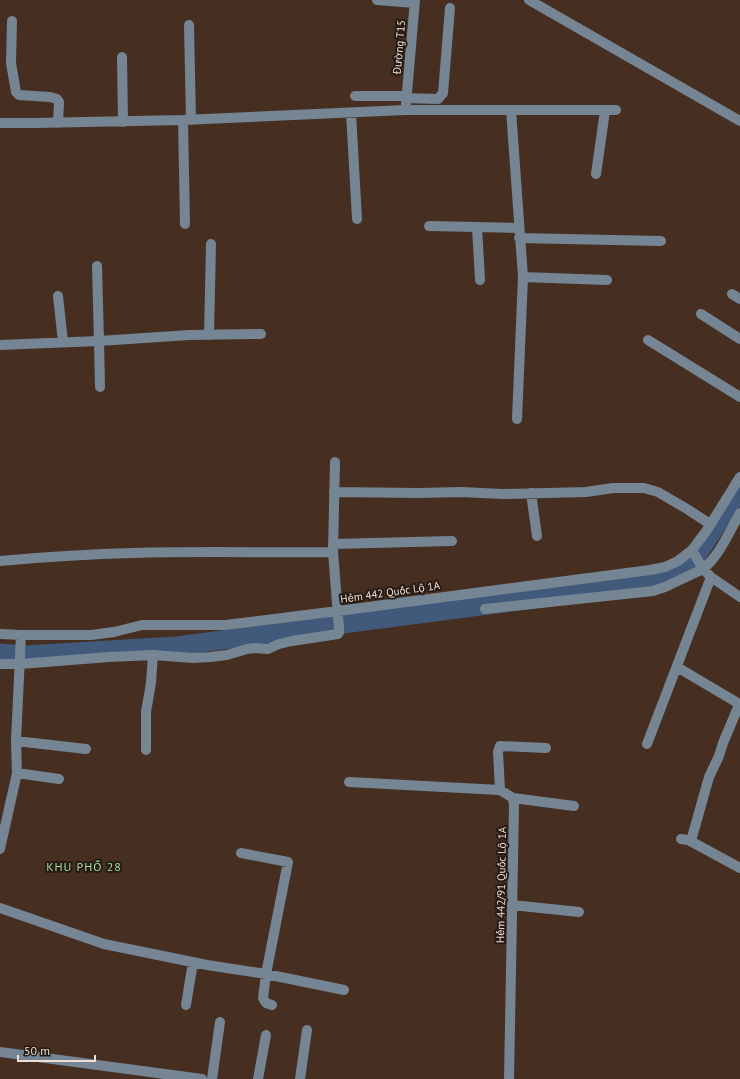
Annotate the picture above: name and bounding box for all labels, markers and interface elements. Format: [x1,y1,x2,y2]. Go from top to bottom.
street label: Đường T15 [390,19,408,76]
street label: Hẻm 442 Quốc Lộ 1A [339,578,441,606]
street label: Hẻm 442/91 Quốc Lộ 1A [493,826,509,943]
district label: KHU PHỐ 28 [46,859,122,874]
scale bar [18,1037,95,1063]
text: 50 m [24,1043,50,1058]

